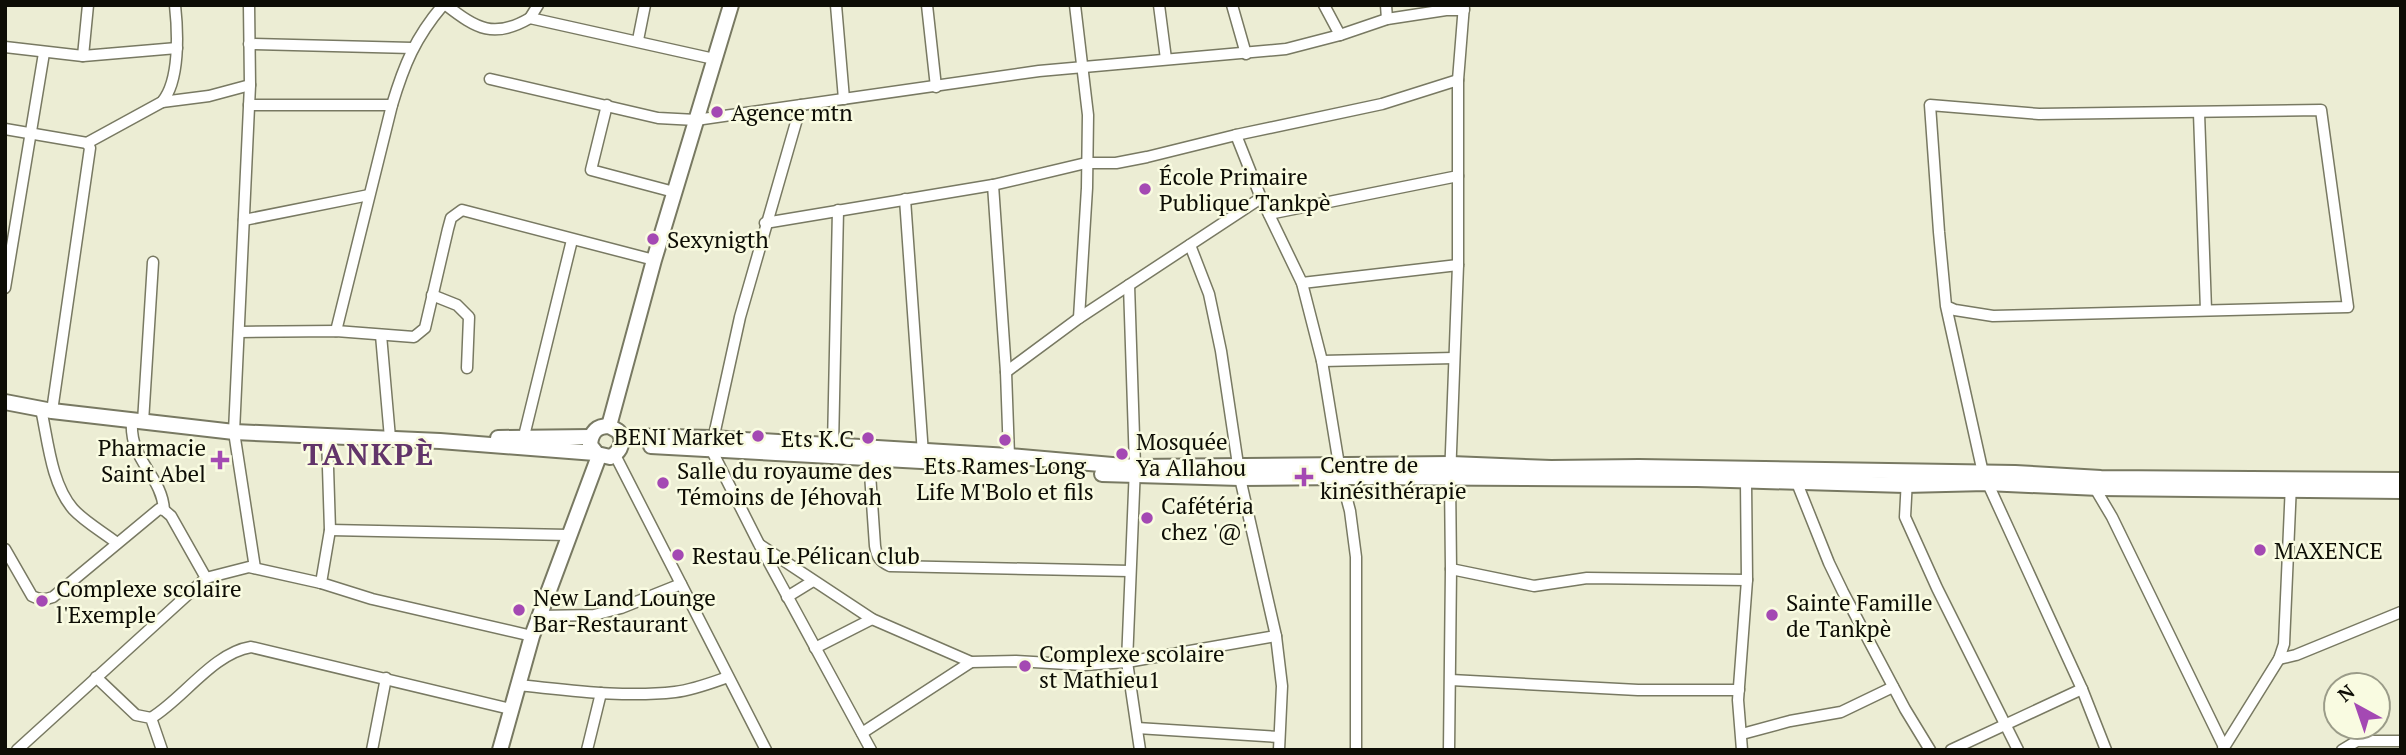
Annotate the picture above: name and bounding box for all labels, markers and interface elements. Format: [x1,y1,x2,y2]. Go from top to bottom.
place label: Agence mtn [731,97,853,128]
marker: Agence mtn [709,104,725,120]
place label: École Primaire Publique Tankpè [1159,161,1331,218]
marker: École Primaire Publique Tankpè [1137,181,1153,197]
place label: Sexynigth [667,224,769,255]
marker: Sexynigth [645,231,661,247]
place label: BENI Market [614,421,744,452]
place label: Ets K.C [781,423,854,454]
place label: Mosquée Ya Allahou [1136,426,1246,483]
marker: BENI Market [750,428,766,444]
marker: Ets K.C [860,430,876,446]
place label: Pharmacie Saint Abel [98,432,206,489]
marker: Ets Rames Long Life M'Bolo et fils [997,432,1013,448]
district label: TANKPÈ [303,434,435,474]
marker: Mosquée Ya Allahou [1114,446,1130,462]
place label: Centre de kinésithérapie [1320,449,1466,506]
place label: Ets Rames Long Life M'Bolo et fils [916,450,1094,507]
marker: Pharmacie Saint Abel [212,452,228,468]
place label: Salle du royaume des Témoins de Jéhovah [677,455,892,512]
marker: Centre de kinésithérapie [1294,467,1314,487]
marker: Salle du royaume des Témoins de Jéhovah [655,475,671,491]
place label: Cafétéria chez '@' [1161,490,1254,547]
marker: Cafétéria chez '@' [1139,510,1155,526]
place label: MAXENCE [2274,535,2383,566]
place label: Restau Le Pélican club [692,540,920,571]
marker: MAXENCE [2252,542,2268,558]
marker: Restau Le Pélican club [670,547,686,563]
place label: Complexe scolaire l'Exemple [56,573,242,630]
place label: New Land Lounge Bar-Restaurant [533,582,716,639]
place label: Sainte Famille de Tankpè [1786,587,1933,644]
marker: Complexe scolaire l'Exemple [34,593,50,609]
marker: New Land Lounge Bar-Restaurant [511,602,527,618]
marker: Sainte Famille de Tankpè [1764,607,1780,623]
place label: Complexe scolaire st Mathieu1 [1039,638,1225,695]
marker: Complexe scolaire st Mathieu1 [1017,658,1033,674]
north arrow [2322,671,2392,741]
text: N [2332,678,2360,707]

